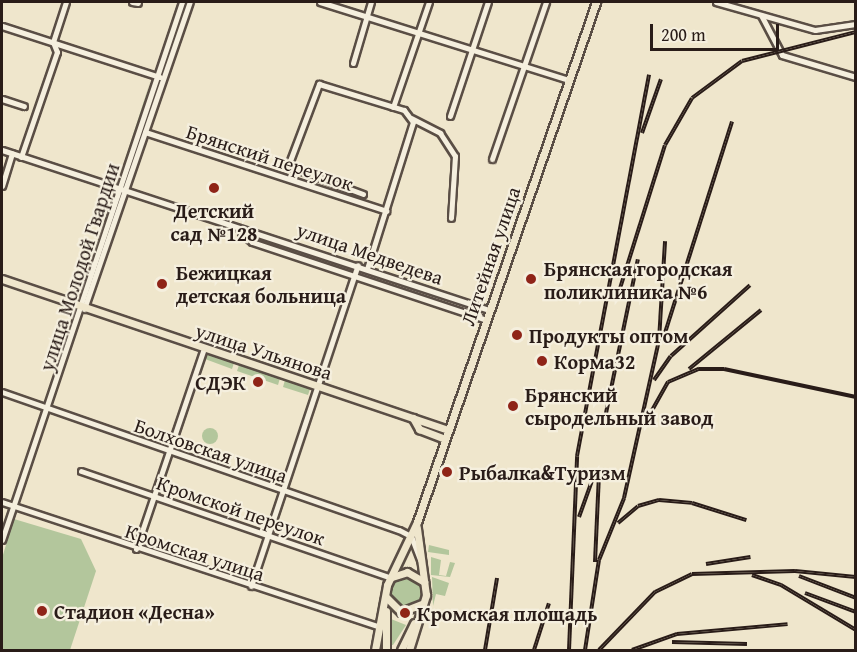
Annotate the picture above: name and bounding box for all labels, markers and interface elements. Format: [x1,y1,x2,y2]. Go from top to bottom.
scale bar [653,12,782,50]
text: 200 m [661,21,706,48]
street label: Брянский переулок [184,119,356,195]
street label: улица Молодой Гвардии [34,160,124,374]
marker: Детский сад №128 [207,181,221,195]
street label: Литейная улица [455,183,525,329]
place label: Детский сад №128 [171,198,257,245]
street label: улица Медведева [294,217,446,289]
place label: Брянская городская поликлиника №6 [544,256,732,303]
place label: Бежицкая детская больница [176,260,346,307]
marker: Брянская городская поликлиника №6 [522,270,540,288]
marker: Бежицкая детская больница [153,275,171,293]
street label: улица Ульянова [193,318,335,384]
place label: Продукты оптом [529,323,688,347]
marker: Продукты оптом [510,328,524,342]
place label: Корма32 [554,349,635,373]
marker: Корма32 [535,354,549,368]
place label: СДЭК [195,370,246,394]
marker: СДЭК [251,375,265,389]
place label: Брянский сыродельный завод [525,382,714,429]
marker: Брянский сыродельный завод [506,399,520,413]
street label: Болховская улица [131,413,291,487]
place label: Рыбалка&Туризм [459,460,626,484]
marker: Рыбалка&Туризм [440,465,454,479]
street label: Кромской переулок [154,470,328,550]
street label: Кромская улица [122,518,268,586]
place label: Стадион «Десна» [54,599,215,623]
place label: Кромская площадь [417,601,598,625]
marker: Стадион «Десна» [35,604,49,618]
marker: Кромская площадь [398,606,412,620]

